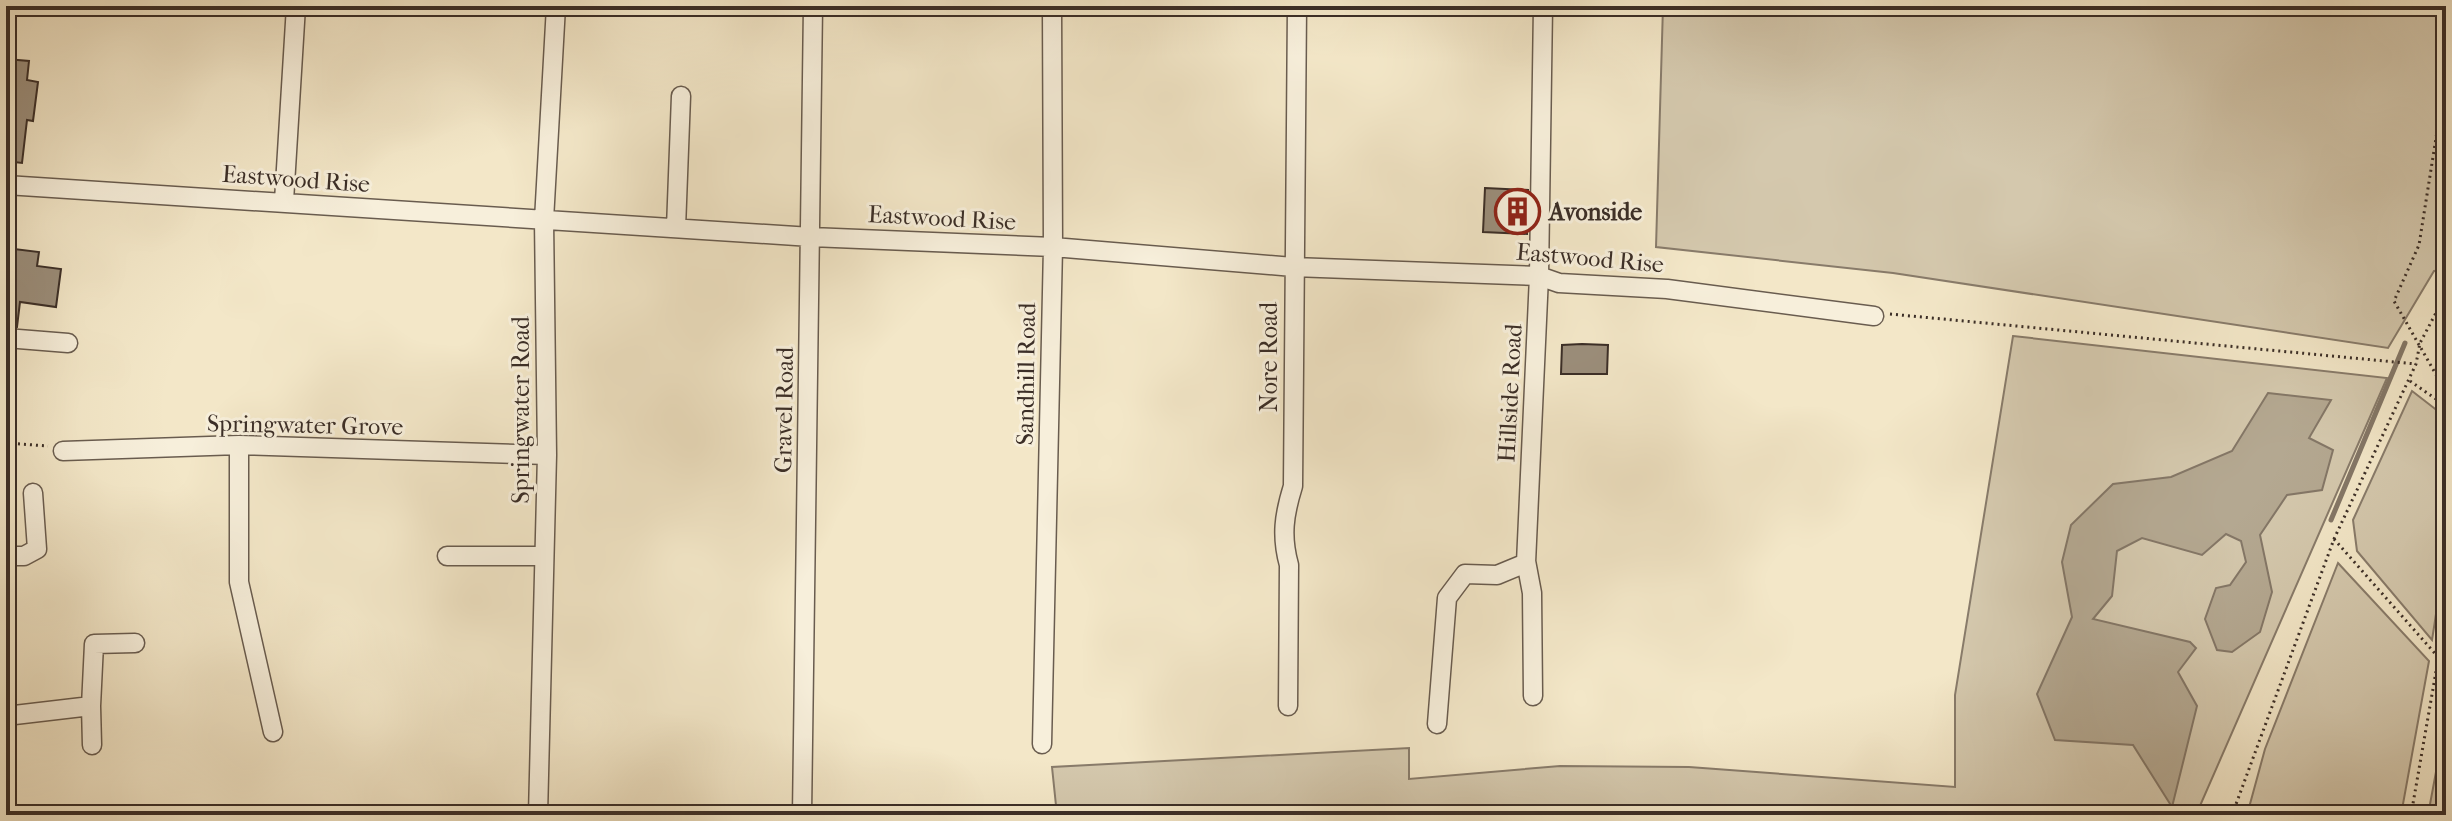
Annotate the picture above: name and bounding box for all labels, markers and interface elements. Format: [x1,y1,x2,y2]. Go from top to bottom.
street label: Eastwood Rise [221,160,371,198]
building icon: Avonside [1494,188,1542,236]
place label: Avonside [1547,198,1642,226]
street label: Eastwood Rise [867,200,1017,236]
street label: Eastwood Rise [1515,238,1665,278]
street label: Sandhill Road [1011,301,1041,446]
street label: Nore Road [1255,301,1283,412]
street label: Springwater Road [507,315,535,504]
street label: Hillside Road [1492,322,1528,463]
street label: Gravel Road [769,346,799,473]
street label: Springwater Grove [207,409,404,441]

